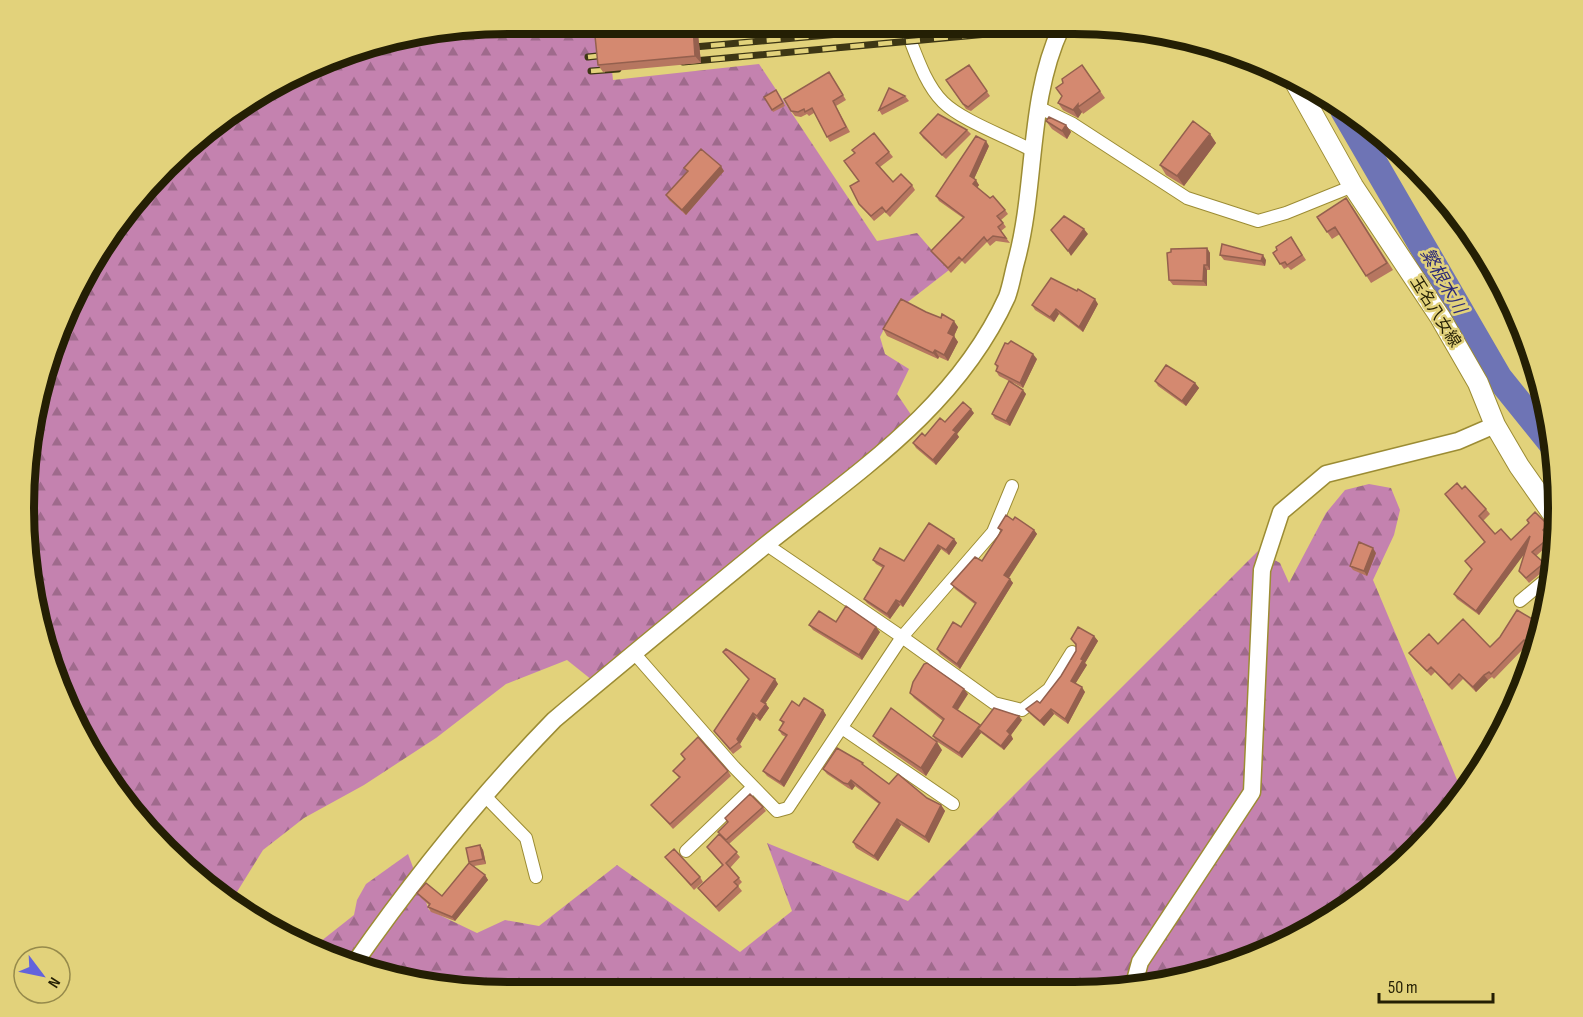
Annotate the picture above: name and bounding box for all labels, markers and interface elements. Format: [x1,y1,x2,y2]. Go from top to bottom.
water label: 繁根木川 [1416,245,1471,319]
street label: 玉名八女線 [1406,273,1464,351]
north arrow [12,945,72,1005]
scale bar [1379,966,1493,1004]
text: N [43,973,64,991]
text: 50 m [1388,977,1418,998]

